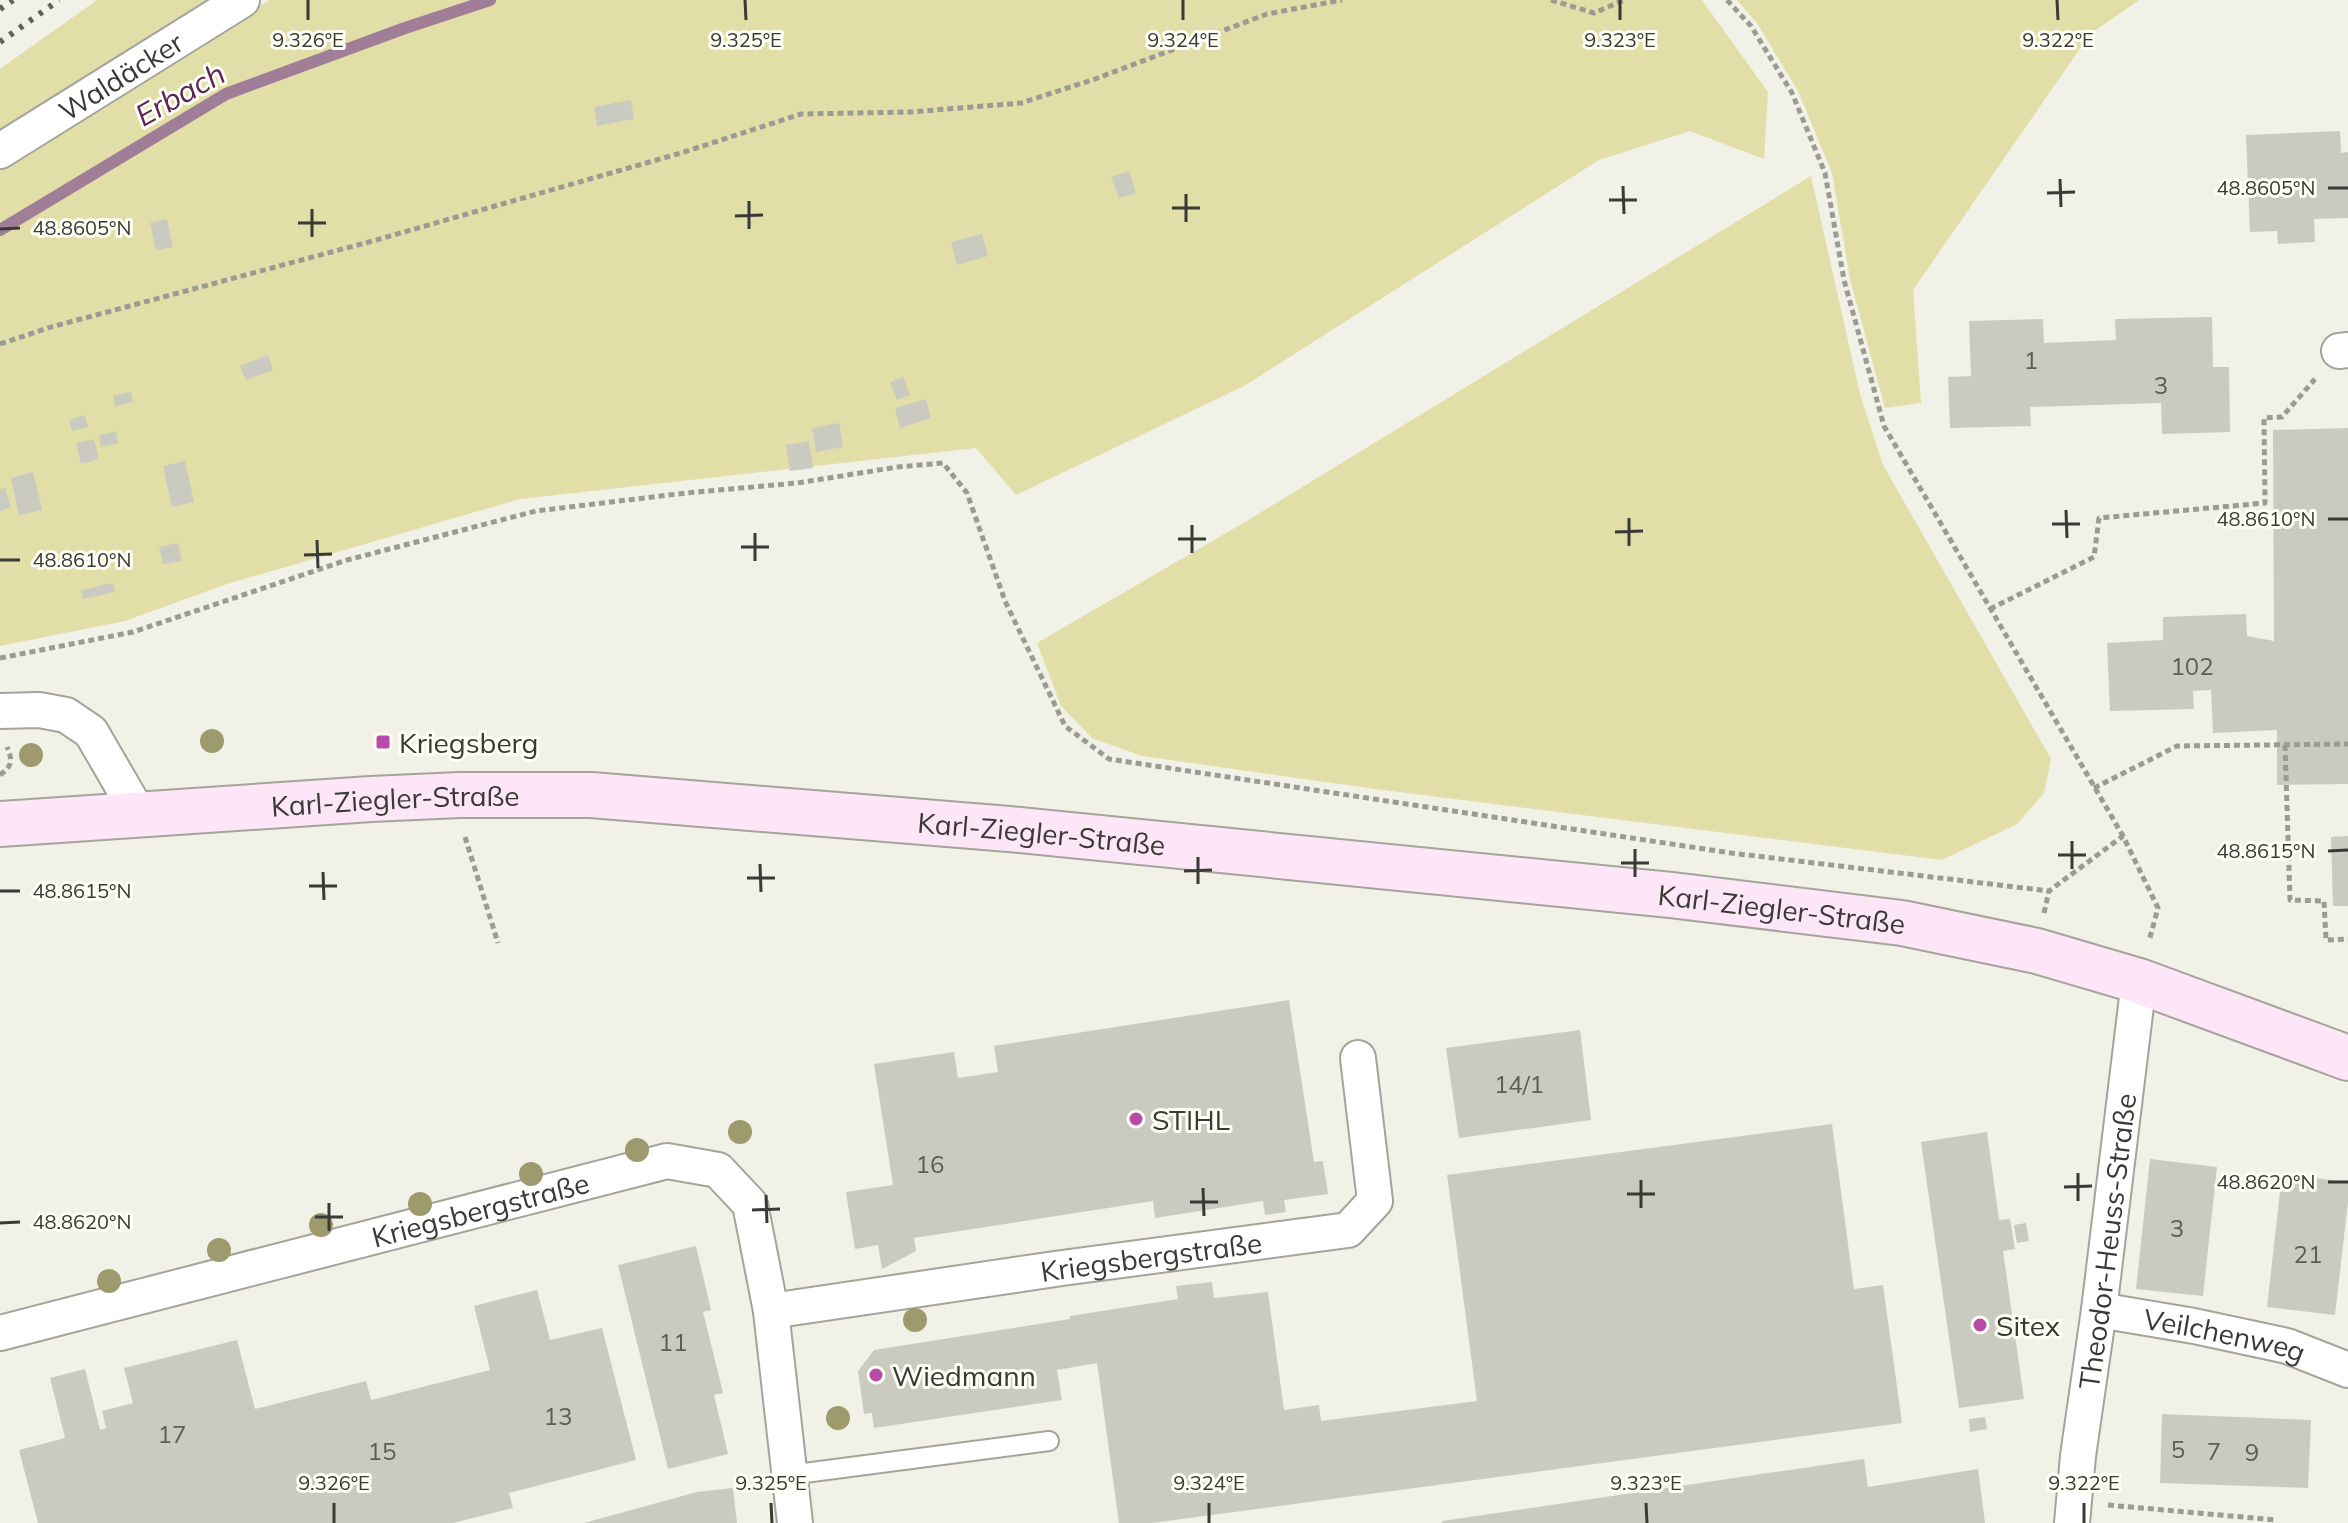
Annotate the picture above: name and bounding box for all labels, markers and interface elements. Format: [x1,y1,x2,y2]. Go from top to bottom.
street label: Waldäcker [52,23,190,128]
text: 9.326°E [272,27,344,52]
text: 9.325°E [710,27,782,52]
text: 9.324°E [1147,27,1219,52]
text: 9.323°E [1584,27,1656,52]
text: 9.322°E [2022,27,2094,52]
water label: Erbach [128,54,232,134]
text: 48.8605°N [2217,175,2315,200]
text: 48.8605°N [33,215,131,240]
house number: 1 [2024,345,2038,375]
house number: 3 [2154,370,2168,400]
text: 48.8610°N [2217,506,2315,531]
text: 48.8610°N [33,547,131,572]
house number: 102 [2170,651,2214,681]
place label: Kriegsberg [399,725,539,760]
marker: Kriegsberg [374,733,392,751]
street label: Karl-Ziegler-Straße [270,778,519,823]
street label: Karl-Ziegler-Straße [916,804,1167,862]
text: 48.8615°N [2217,838,2315,863]
street label: Karl-Ziegler-Straße [1656,876,1907,941]
text: 48.8615°N [33,878,131,903]
house number: 14/1 [1494,1069,1544,1099]
street label: Theodor-Heuss-Straße [2070,1091,2143,1391]
place label: STIHL [1152,1102,1230,1137]
marker: STIHL [1127,1110,1145,1128]
house number: 16 [916,1149,944,1179]
street label: Kriegsbergstraße [368,1164,593,1254]
text: 48.8620°N [2217,1169,2315,1194]
text: 48.8620°N [33,1209,131,1234]
house number: 3 [2170,1213,2184,1243]
street label: Kriegsbergstraße [1038,1224,1264,1288]
house number: 21 [2294,1239,2322,1269]
street label: Veilchenweg [2141,1300,2311,1369]
place label: Sitex [1996,1308,2060,1343]
marker: Sitex [1971,1316,1989,1334]
house number: 11 [659,1327,687,1357]
place label: Wiedmann [892,1358,1036,1393]
marker: Wiedmann [867,1366,885,1384]
house number: 13 [544,1401,572,1431]
house number: 17 [158,1419,186,1449]
house number: 5 [2171,1434,2185,1464]
house number: 15 [368,1436,396,1466]
house number: 7 [2207,1436,2221,1466]
house number: 9 [2245,1437,2259,1467]
text: 9.326°E [298,1470,370,1495]
text: 9.325°E [735,1470,807,1495]
text: 9.324°E [1173,1470,1245,1495]
text: 9.323°E [1610,1470,1682,1495]
text: 9.322°E [2048,1470,2120,1495]

